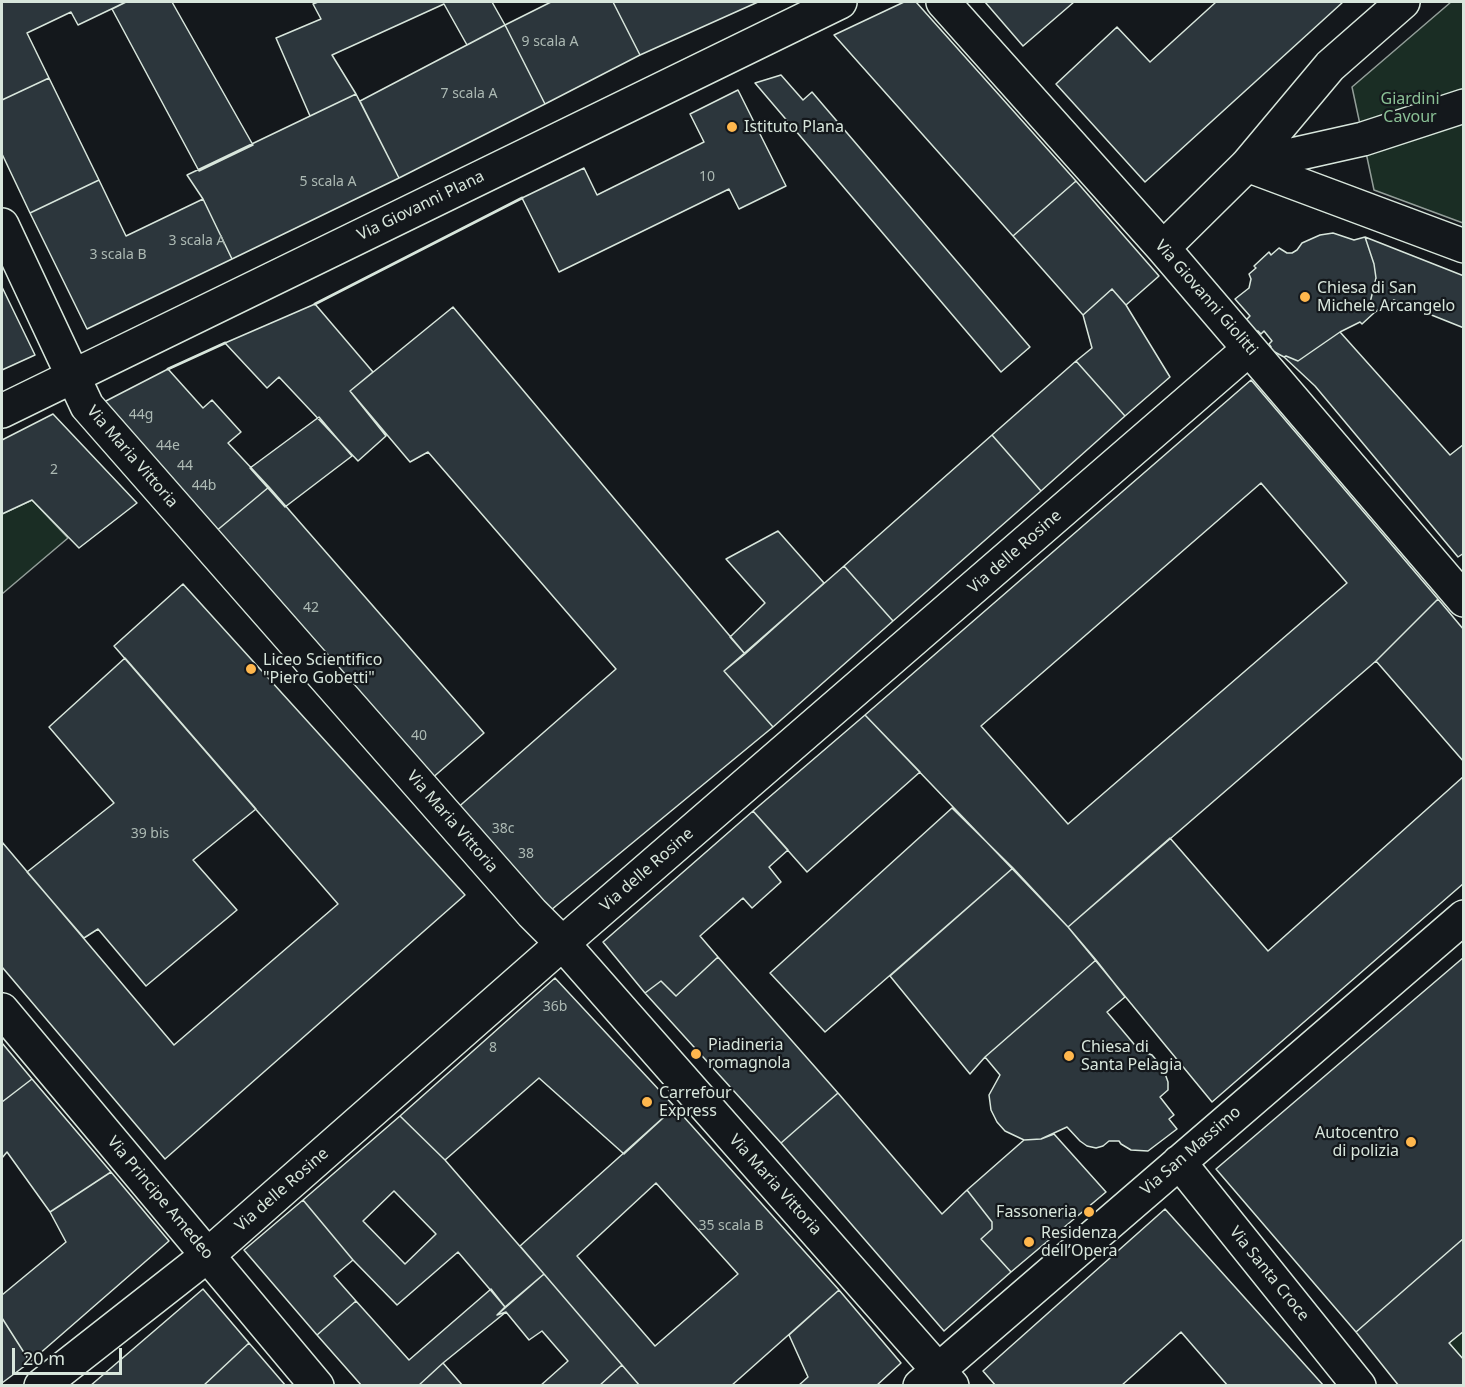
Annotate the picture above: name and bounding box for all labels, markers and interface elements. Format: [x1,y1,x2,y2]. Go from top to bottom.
house number: 9 scala A [522,34,578,50]
house number: 7 scala A [441,86,497,102]
park label: Giardini Cavour [1380,89,1440,127]
place label: Istituto Plana [744,117,844,137]
marker: Istituto Plana [725,120,739,134]
street label: Via Giovanni Plana [354,167,488,245]
house number: 10 [699,169,715,185]
house number: 5 scala A [300,174,356,190]
house number: 3 scala A [169,233,225,249]
street label: Via Giovanni Giolitti [1151,236,1261,360]
house number: 3 scala B [89,247,147,263]
place label: Chiesa di San Michele Arcangelo [1317,278,1455,316]
marker: Chiesa di San Michele Arcangelo [1298,290,1312,304]
street label: Via Maria Vittoria [82,402,182,512]
house number: 44g [129,407,153,423]
house number: 44e [156,438,180,454]
house number: 44 [177,458,193,474]
house number: 2 [50,462,58,478]
house number: 44b [192,478,216,494]
street label: Via delle Rosine [964,506,1066,598]
house number: 42 [303,600,319,616]
place label: Liceo Scientifico "Piero Gobetti" [263,650,382,688]
marker: Liceo Scientifico "Piero Gobetti" [244,662,258,676]
house number: 40 [411,728,427,744]
street label: Via Maria Vittoria [402,767,502,877]
house number: 38c [492,821,514,837]
street label: Via delle Rosine [596,824,698,916]
house number: 39 bis [131,826,169,842]
house number: 38 [518,846,534,862]
house number: 36b [543,999,567,1015]
place label: Piadineria romagnola [708,1035,790,1073]
place label: Chiesa di Santa Pelagia [1081,1037,1182,1075]
house number: 8 [489,1040,497,1056]
marker: Piadineria romagnola [689,1047,703,1061]
marker: Chiesa di Santa Pelagia [1062,1049,1076,1063]
place label: Carrefour Express [659,1083,732,1121]
marker: Carrefour Express [640,1095,654,1109]
street label: Via San Massimo [1137,1102,1245,1200]
place label: Autocentro di polizia [1315,1123,1399,1161]
street label: Via Maria Vittoria [725,1131,825,1239]
street label: Via Principe Amedeo [103,1133,217,1263]
marker: Autocentro di polizia [1404,1135,1418,1149]
street label: Via delle Rosine [231,1144,333,1236]
place label: Fassoneria [996,1202,1077,1222]
marker: Fassoneria [1082,1205,1096,1219]
house number: 35 scala B [698,1218,764,1234]
place label: Residenza dell’Opera [1041,1223,1118,1261]
street label: Via Santa Croce [1225,1223,1313,1325]
marker: Residenza dell’Opera [1022,1235,1036,1249]
scale bar [15,1336,124,1374]
text: 20 m [23,1346,65,1370]

